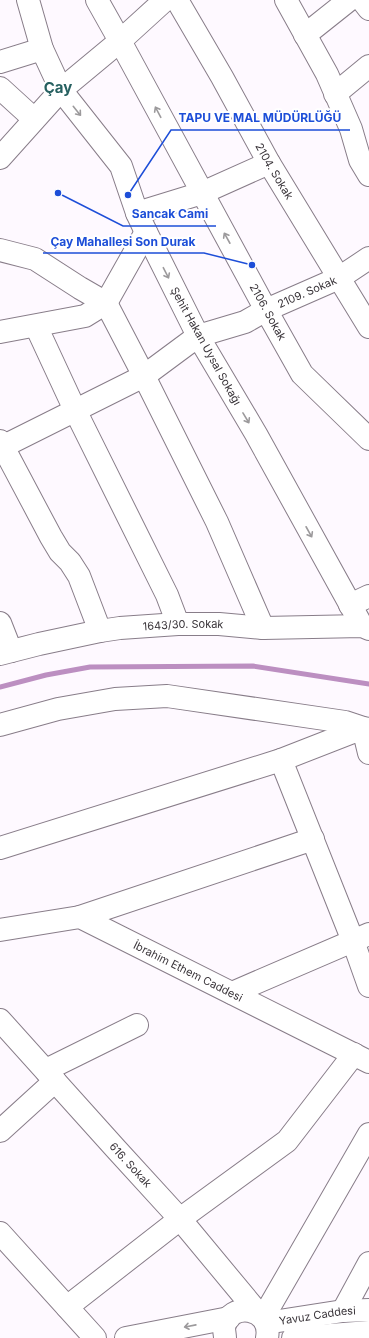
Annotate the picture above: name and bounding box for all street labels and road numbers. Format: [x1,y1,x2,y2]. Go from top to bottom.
street label: 2104. Sokak [252,141,296,202]
street label: 2109. Sokak [275,273,339,311]
street label: 2106. Sokak [247,281,289,343]
street label: Şehit Hakan Uysal Sokağı [168,284,244,408]
street label: 1643/30. Sokak [142,617,224,633]
street label: İbrahim Ethem Caddesi [131,938,245,1005]
street label: 616. Sokak [106,1140,155,1190]
street label: Yavuz Caddesi [278,1304,356,1328]

